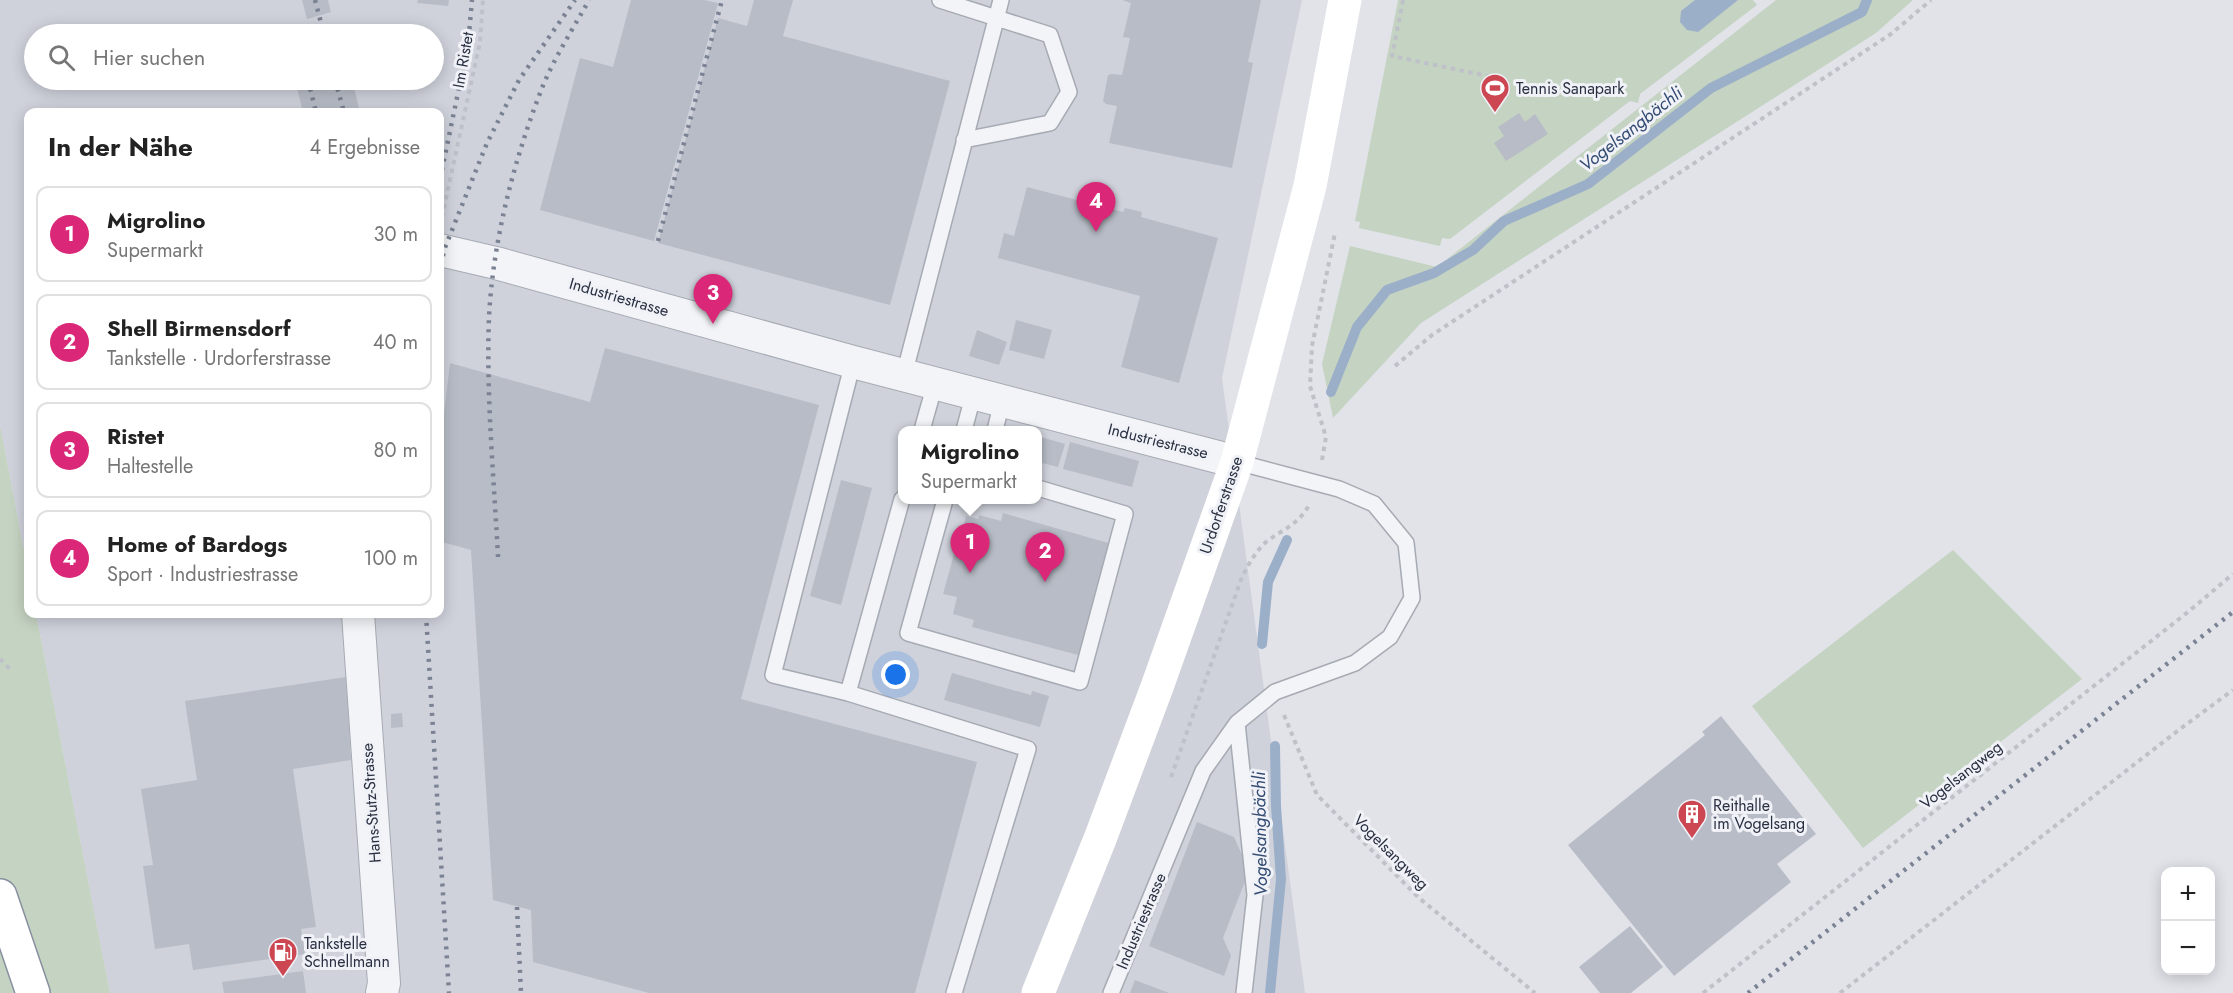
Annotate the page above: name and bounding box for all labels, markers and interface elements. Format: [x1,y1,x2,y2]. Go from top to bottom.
search box [24,24,444,90]
street label: Im Ristet [447,30,479,90]
icon: search [45,41,78,74]
text: Hier suchen [93,41,205,73]
sports icon: Tennis Sanapark [1479,72,1511,114]
place label: Tennis Sanapark [1516,77,1625,100]
water label: Vogelsangbächli [1574,80,1688,178]
text: In der Nähe [48,128,193,166]
text: 4 Ergebnisse [310,133,420,162]
pin: 4 [1076,182,1116,232]
text: Migrolino [107,204,205,236]
text: 1 [64,220,75,249]
text: 30 m [373,220,418,249]
text: Supermarkt [107,236,203,265]
street label: Industriestrasse [567,272,671,322]
pin: 3 [694,274,732,324]
text: Shell Birmensdorf [107,312,291,344]
text: 2 [63,328,76,357]
text: 40 m [373,328,418,357]
text: Tankstelle · Urdorferstrasse [107,344,331,373]
street label: Industriestrasse [1105,417,1211,465]
text: Ristet [107,420,164,452]
popup [898,426,1042,504]
text: Migrolino [921,435,1019,467]
text: 3 [63,436,76,465]
text: 80 m [373,436,418,465]
text: Haltestelle [107,452,193,481]
street label: Urdorferstrasse [1194,453,1248,557]
text: Supermarkt [921,467,1016,496]
pin: 1 [950,524,990,573]
text: Home of Bardogs [107,528,287,560]
pin: 2 [1026,532,1064,582]
text: 4 [63,544,76,573]
text: 100 m [363,544,418,573]
text: Sport · Industriestrasse [107,560,298,589]
your location [881,660,910,689]
street label: Vogelsangweg [1915,736,2007,814]
street label: Hans-Stutz-Strasse [355,742,387,864]
water label: Vogelsangbächli [1246,771,1274,897]
place label: Reithalle im Vogelsang [1713,794,1805,835]
building icon: Reithalle im Vogelsang [1676,798,1708,840]
street label: Vogelsangweg [1348,809,1434,895]
map controls [2161,867,2215,975]
button: + [2161,867,2215,921]
street label: Industriestrasse [1110,869,1172,973]
button: − [2161,921,2215,975]
place label: Tankstelle Schnellmann [304,932,390,973]
fuel station icon: Tankstelle Schnellmann [267,936,299,978]

